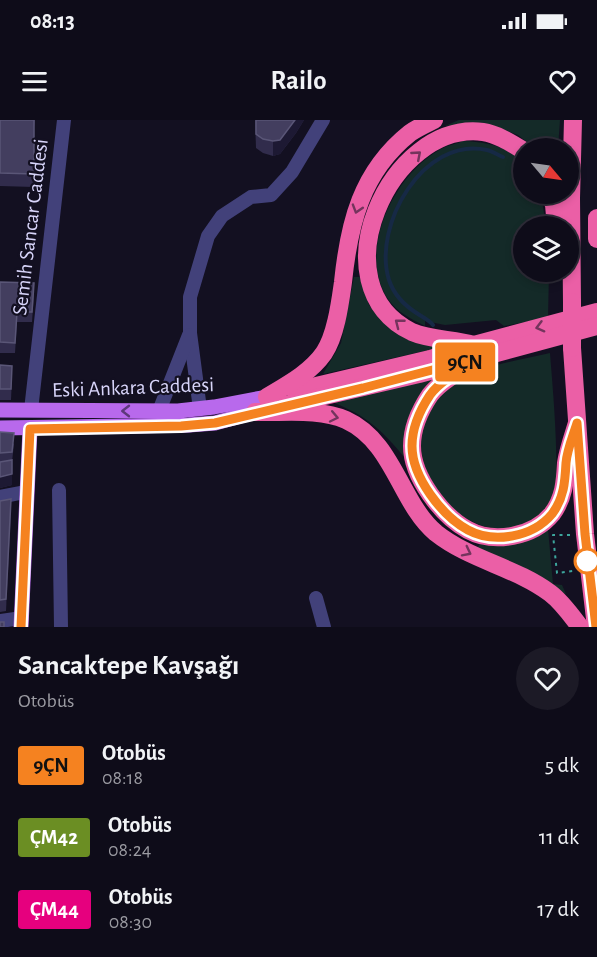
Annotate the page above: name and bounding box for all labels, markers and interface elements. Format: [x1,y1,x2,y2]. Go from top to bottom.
text: 08:13 [30,10,75,32]
icon: menu [18,65,51,98]
icon: heart [546,65,579,98]
text: Railo [270,67,327,94]
street label: Semih Sancar Caddesi [9,138,52,317]
north arrow [513,138,579,204]
map controls [513,138,579,282]
one-way arrow [410,151,421,162]
one-way arrow [352,203,364,214]
button: layers [513,216,579,282]
one-way arrow [395,319,406,330]
one-way arrow [536,320,546,332]
line badge: 9ÇN [430,342,500,382]
text: 9ÇN [447,352,483,373]
street label: Eski Ankara Caddesi [52,374,214,401]
one-way arrow [121,405,130,417]
one-way arrow [329,410,339,423]
one-way arrow [461,544,472,556]
unlabelled marker [574,548,597,574]
button: heart [516,647,579,710]
text: Sancaktepe Kavşağı [18,652,239,680]
text: Otobüs [18,691,75,711]
text: Otobüs [102,742,166,764]
text: 5 dk [545,754,579,776]
text: 9ÇN [33,755,69,776]
text: 08:18 [102,768,143,788]
text: Otobüs [108,814,172,836]
text: 11 dk [539,826,579,848]
text: ÇM42 [30,827,78,848]
text: 08:24 [108,840,151,860]
text: Otobüs [109,886,172,908]
text: 17 dk [537,898,579,920]
text: ÇM44 [30,899,79,920]
text: 08:30 [109,912,152,932]

